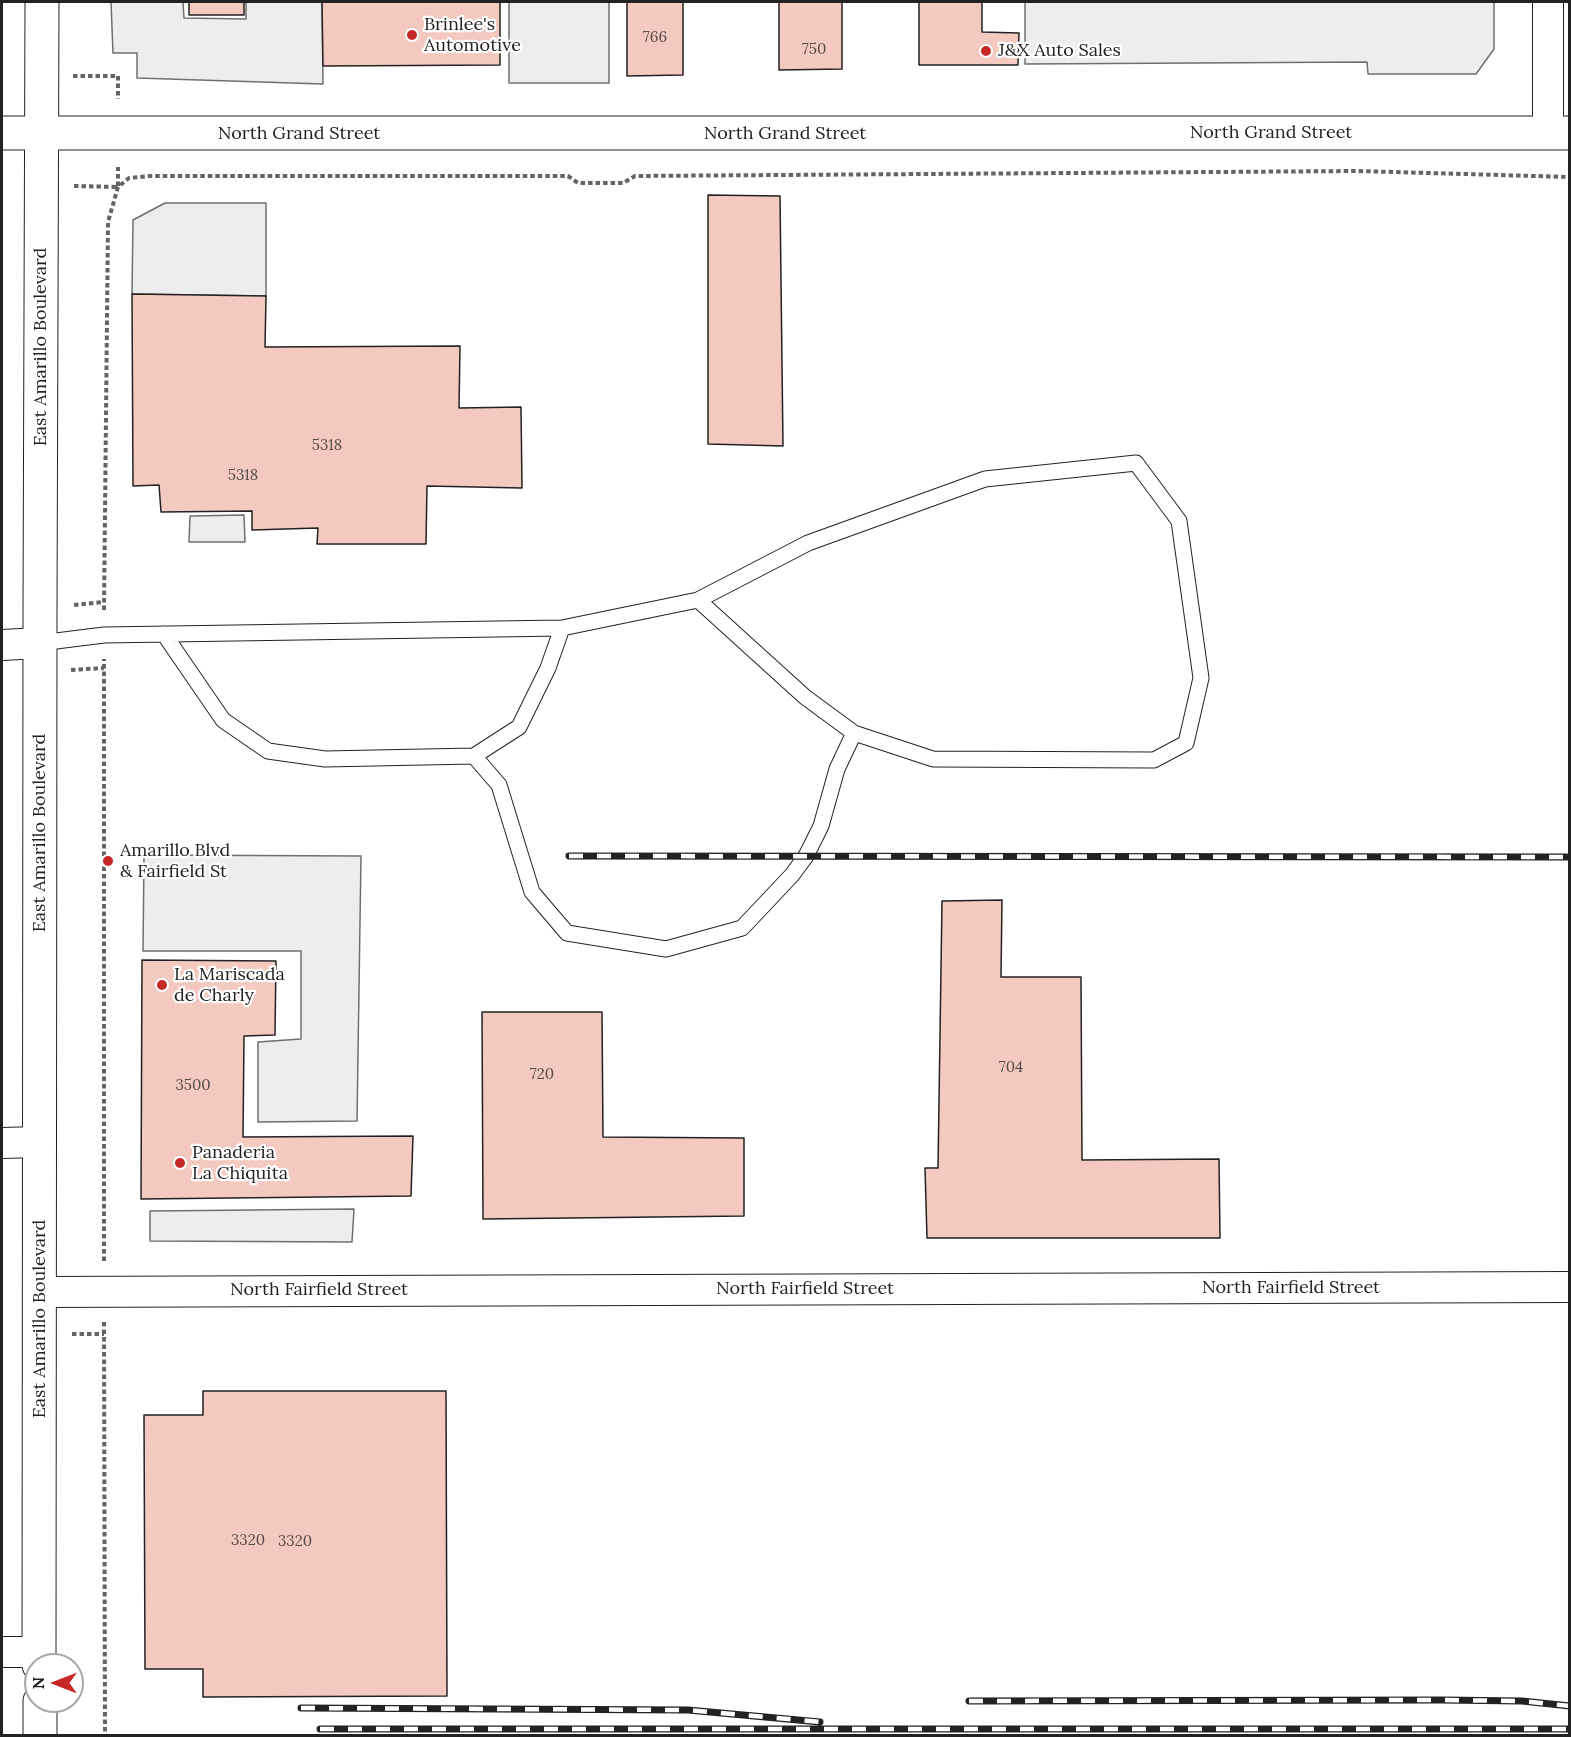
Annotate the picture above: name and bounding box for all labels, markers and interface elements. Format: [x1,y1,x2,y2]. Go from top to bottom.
place label: Brinlee's Automotive [424,14,521,57]
marker: Brinlee's Automotive [405,28,419,42]
house number: 766 [643,29,667,47]
place label: J&X Auto Sales [998,40,1121,62]
house number: 750 [802,41,826,59]
marker: J&X Auto Sales [979,44,993,58]
street label: North Grand Street [1190,122,1352,144]
street label: North Grand Street [218,123,380,145]
street label: North Grand Street [704,123,866,145]
street label: East Amarillo Boulevard [30,248,52,446]
house number: 5318 [312,437,342,455]
house number: 5318 [228,467,258,485]
street label: East Amarillo Boulevard [29,734,51,932]
place label: Amarillo Blvd & Fairfield St [120,840,230,882]
marker: Amarillo Blvd & Fairfield St [101,854,115,868]
place label: La Mariscada de Charly [174,964,285,1006]
marker: La Mariscada de Charly [155,978,169,992]
house number: 704 [999,1059,1023,1077]
house number: 720 [530,1066,554,1084]
house number: 3500 [175,1077,211,1095]
place label: Panaderia La Chiquita [192,1142,288,1184]
marker: Panaderia La Chiquita [173,1156,187,1170]
street label: East Amarillo Boulevard [29,1220,51,1418]
street label: North Fairfield Street [1202,1277,1380,1299]
street label: North Fairfield Street [716,1278,894,1300]
street label: North Fairfield Street [230,1279,408,1301]
house number: 3320 [231,1532,265,1550]
house number: 3320 [278,1533,312,1551]
north arrow [24,1653,84,1713]
text: N [28,1677,48,1689]

